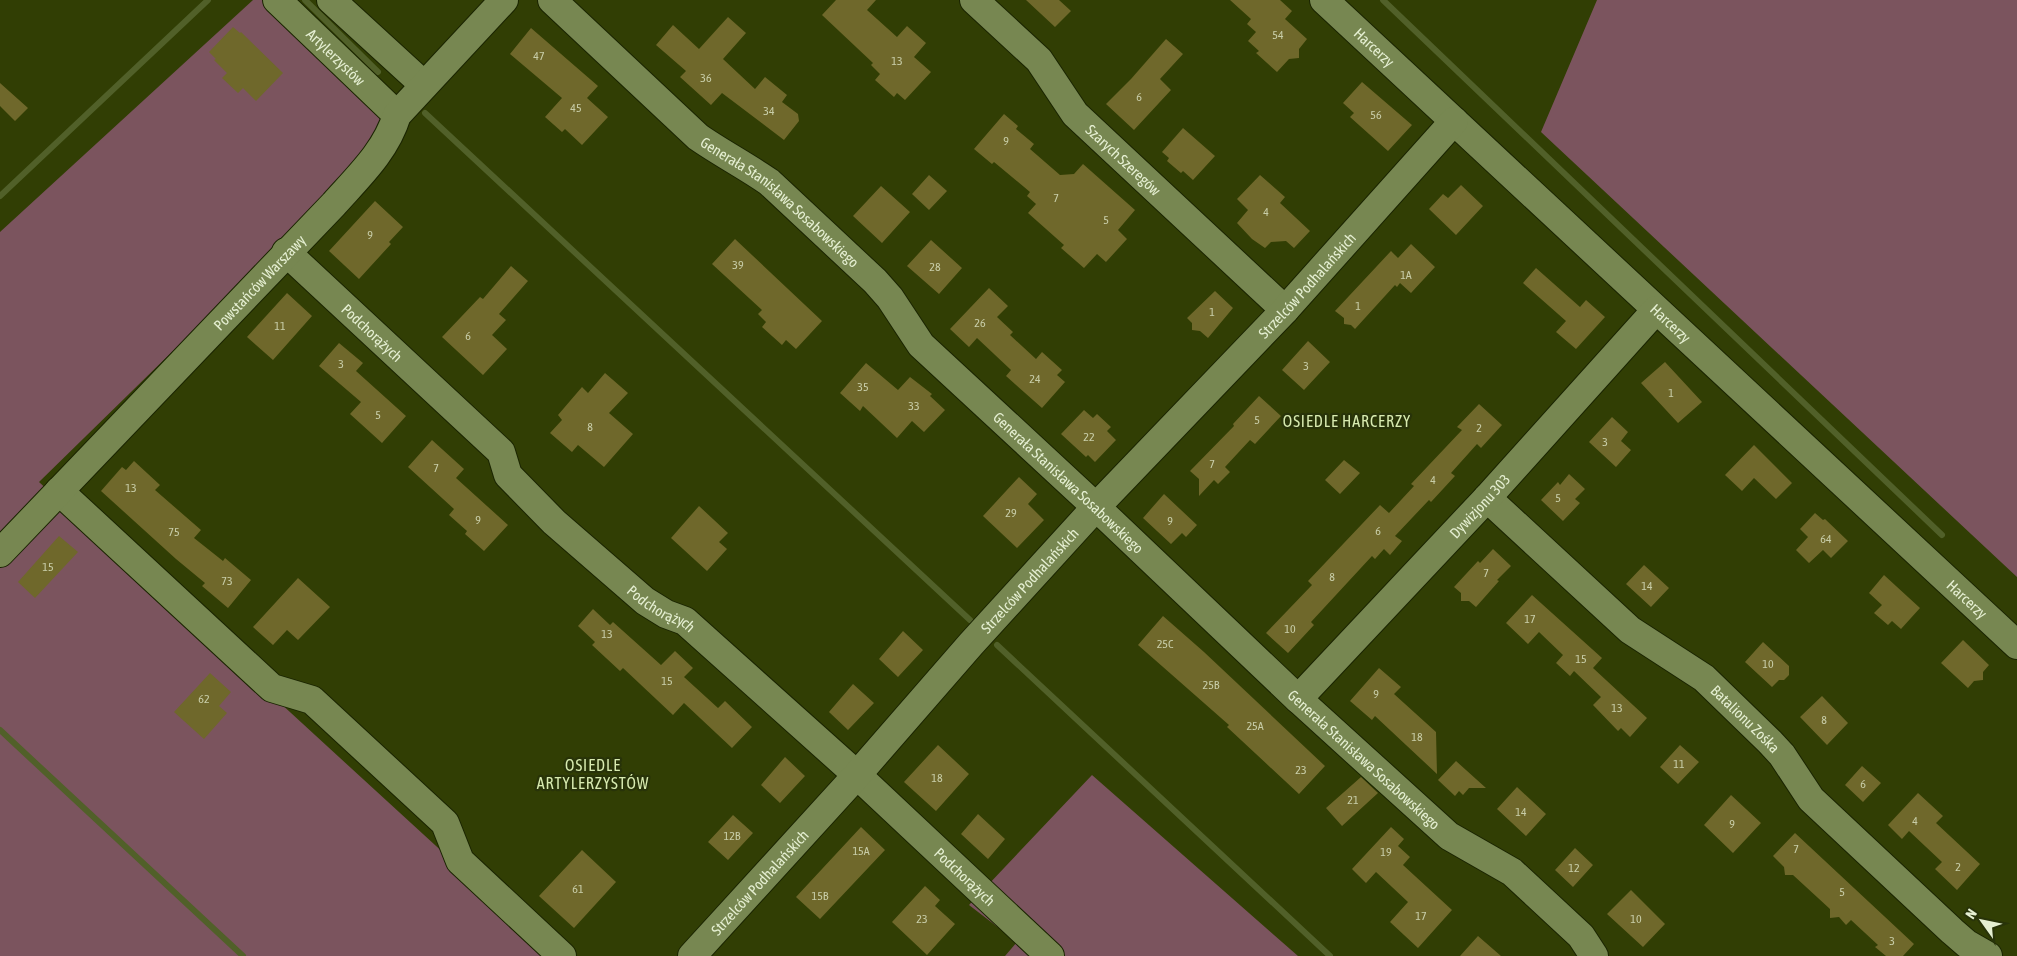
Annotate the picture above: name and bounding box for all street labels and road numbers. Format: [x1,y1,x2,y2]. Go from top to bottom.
street label: Harcerzy [1351,24,1398,70]
street label: Artylerzystów [304,25,369,89]
street label: Szarych Szeregów [1083,121,1165,198]
street label: Generała Stanisława Sosabowskiego [698,133,863,270]
street label: Strzelców Podhalańskich [1255,229,1359,341]
street label: Powstańców Warszawy [210,231,309,333]
street label: Podchorążych [339,300,406,365]
street label: Harcerzy [1647,300,1695,346]
street label: Generała Stanisława Sosabowskiego [990,408,1147,556]
street label: Dywizjonu 303 [1446,470,1513,541]
street label: Strzelców Podhalańskich [977,524,1081,636]
street label: Harcerzy [1944,576,1991,622]
street label: Podchorążych [624,581,699,635]
street label: Batalionu Zośka [1708,681,1784,756]
street label: Generała Stanisława Sosabowskiego [1285,686,1444,832]
street label: Strzelców Podhalańskich [707,826,812,938]
street label: Podchorążych [931,844,999,909]

